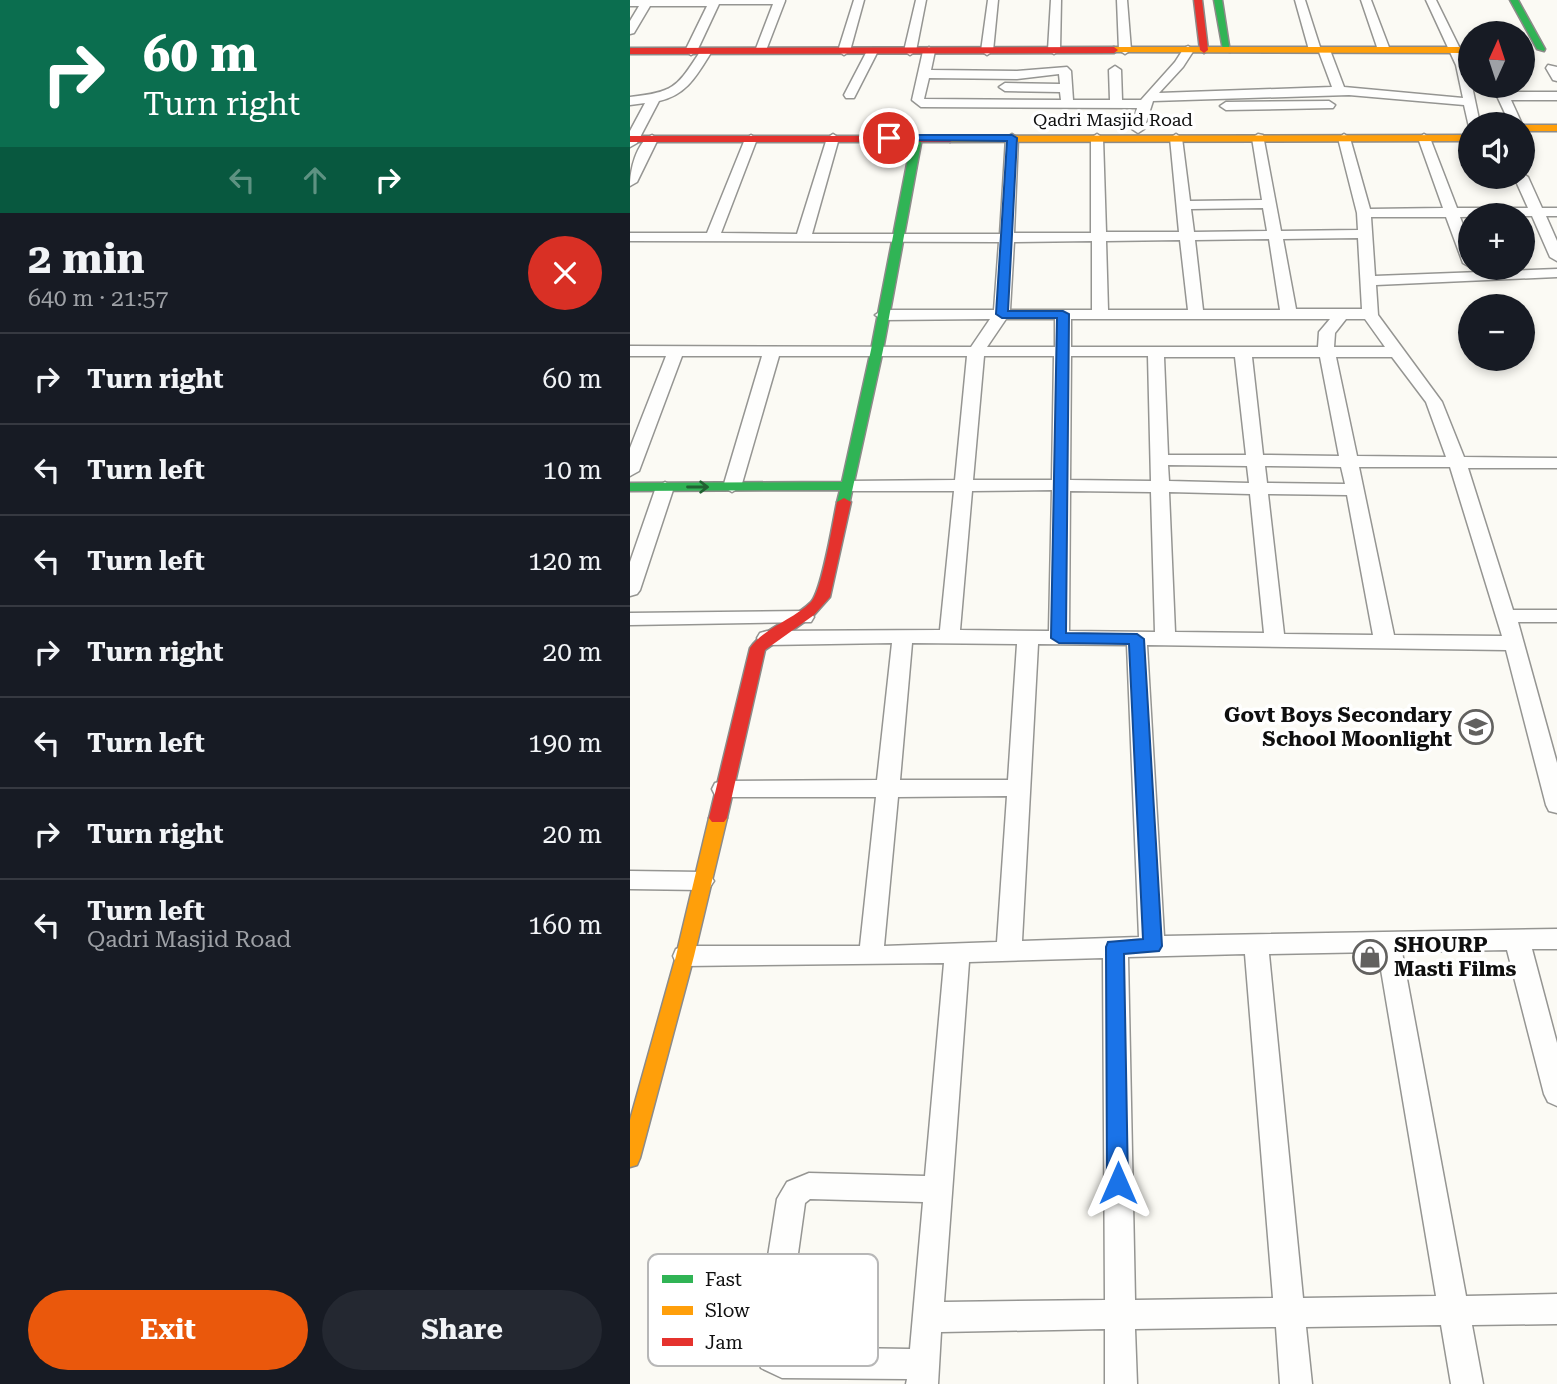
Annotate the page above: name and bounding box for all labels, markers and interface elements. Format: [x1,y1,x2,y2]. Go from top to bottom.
north arrow [1458,21,1535,98]
map controls [1458,21,1535,371]
text: 60 m [143,26,258,83]
icon: right [28,28,119,119]
text: Turn right [143,85,300,123]
pin [859,108,919,168]
street label: Qadri Masjid Road [1033,109,1193,130]
button: sound [1458,112,1535,189]
icon: arrive [870,119,908,157]
icon: left [223,161,261,199]
icon: ahead [296,161,334,199]
icon: right [369,161,407,199]
button: + [1458,203,1535,280]
text: 2 min [28,234,145,283]
button: close [528,236,602,310]
text: 640 m · 21:57 [28,285,168,312]
button: − [1458,294,1535,371]
icon: right [28,360,66,398]
text: Turn right [87,364,223,394]
text: 60 m [543,364,602,394]
icon: left [28,451,66,489]
text: Turn left [87,455,205,485]
text: 10 m [543,455,602,485]
one-way arrow [686,480,709,494]
icon: left [28,542,66,580]
text: Turn left [87,546,205,576]
text: 120 m [528,546,602,576]
icon: right [28,633,66,671]
text: Turn right [87,637,223,667]
text: 20 m [543,637,602,667]
place label: Govt Boys Secondary School Moonlight [1224,703,1452,751]
school or university icon: Govt Boys Secondary School Moonlight [1457,708,1495,746]
icon: left [28,724,66,762]
text: Turn left [87,728,205,758]
text: 190 m [528,728,602,758]
icon: right [28,815,66,853]
text: Turn right [87,819,223,849]
text: 20 m [543,819,602,849]
text: Turn left [87,896,205,926]
icon: left [28,906,66,944]
text: 160 m [528,910,602,940]
text: Qadri Masjid Road [87,926,291,953]
place label: SHOURP Masti Films [1394,933,1517,981]
shop icon: SHOURP Masti Films [1351,938,1389,976]
position arrow [1081,1146,1155,1220]
legend [648,1254,878,1366]
text: Fast [705,1268,742,1291]
button: Exit [28,1290,308,1370]
button: Share [322,1290,602,1370]
text: Slow [705,1299,750,1322]
text: Jam [705,1331,743,1354]

